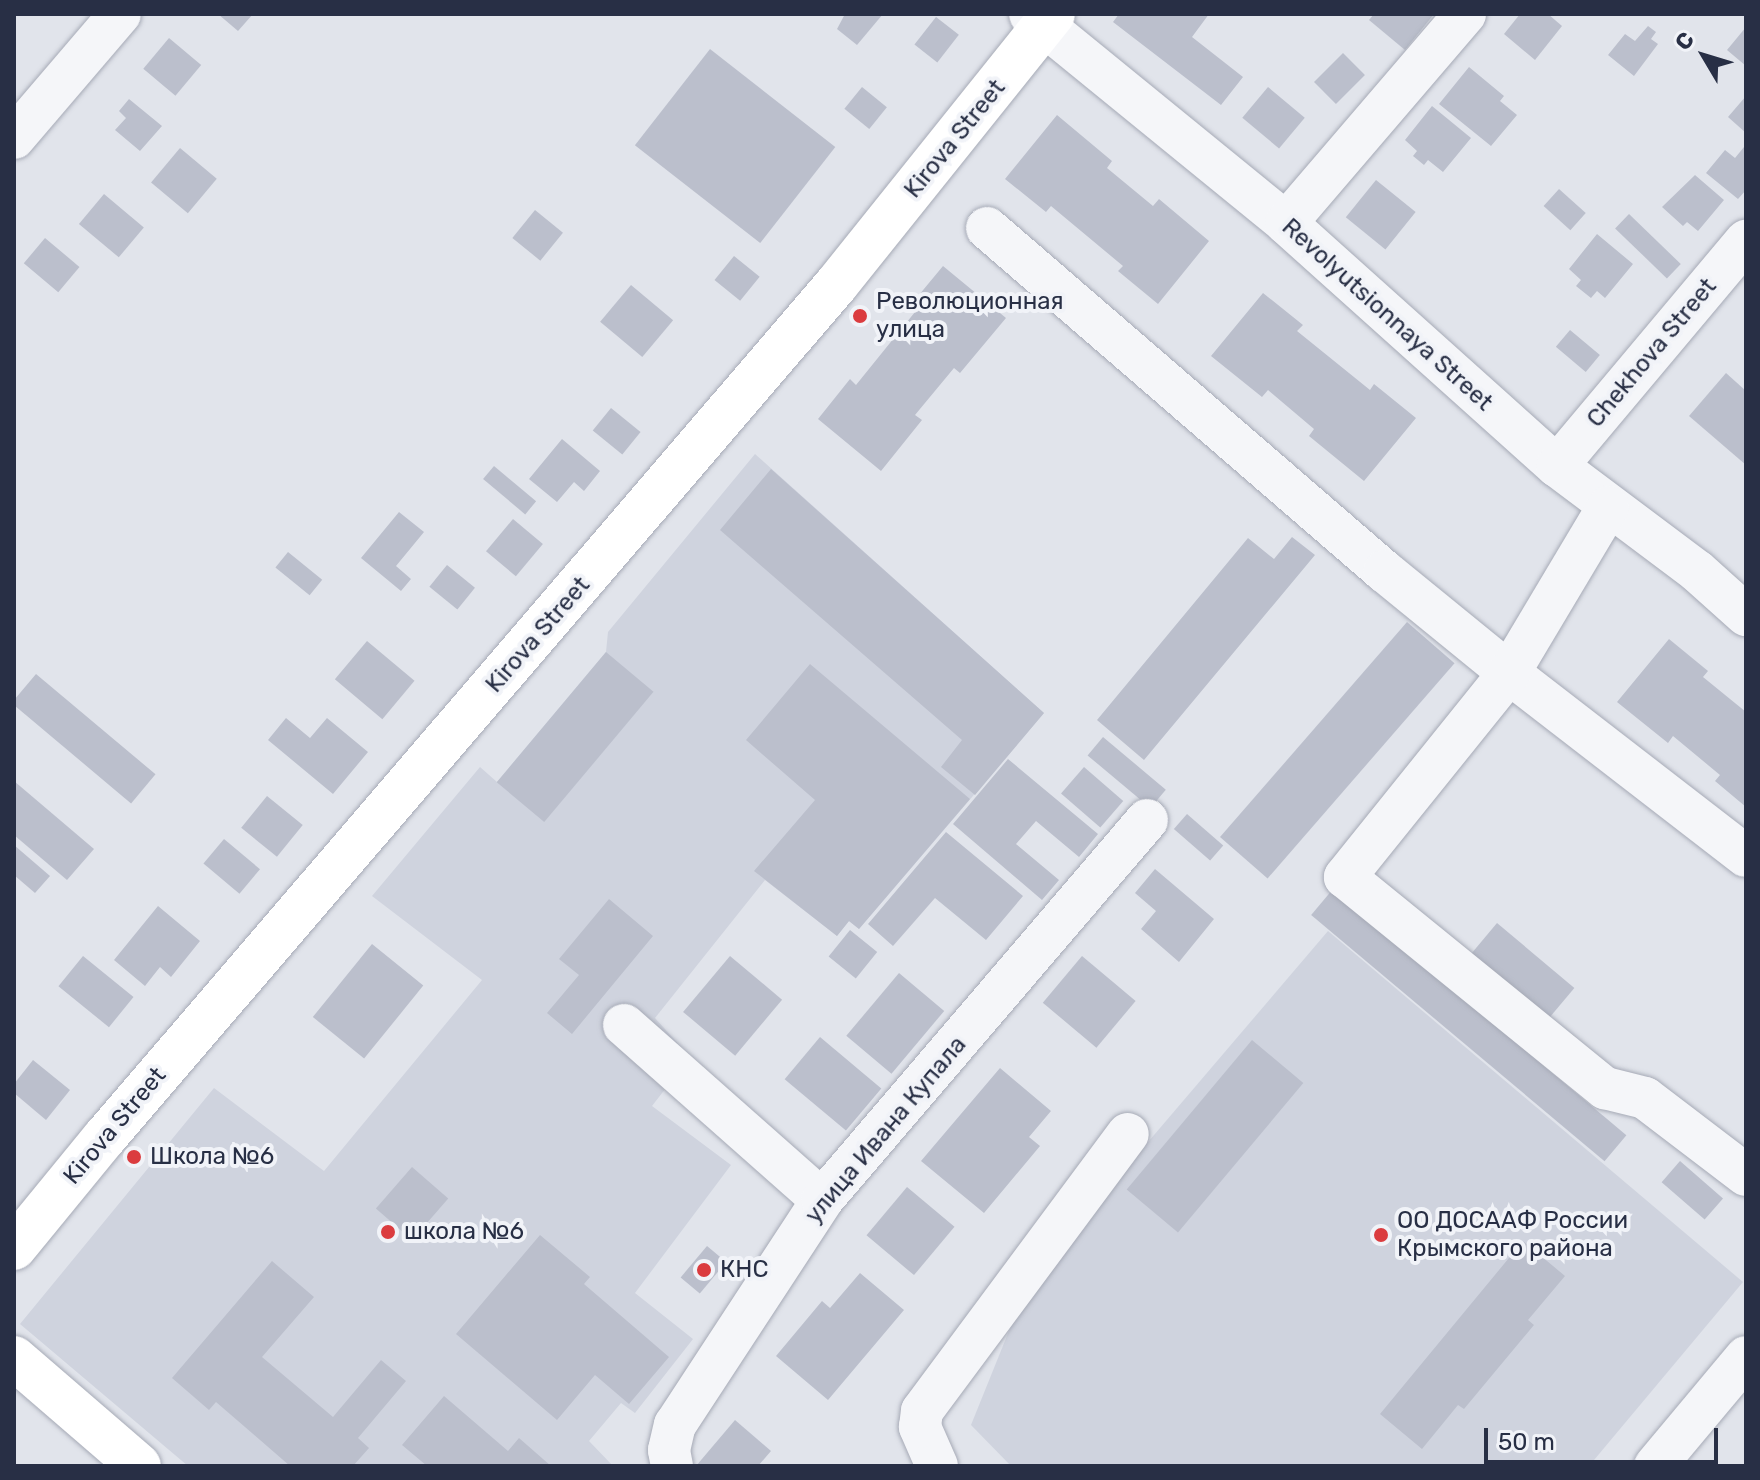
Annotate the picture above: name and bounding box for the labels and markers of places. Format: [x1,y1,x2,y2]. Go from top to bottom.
place label: Революционная улица [876,288,1064,344]
marker: Революционная улица [851,307,869,325]
place label: Школа №6 [150,1143,274,1171]
marker: Школа №6 [125,1148,143,1166]
place label: ОО ДОСААФ России Крымского района [1397,1207,1628,1263]
place label: школа №6 [404,1218,524,1246]
marker: школа №6 [379,1223,397,1241]
marker: ОО ДОСААФ России Крымского района [1372,1226,1390,1244]
place label: КНС [720,1256,768,1284]
marker: КНС [695,1261,713,1279]

